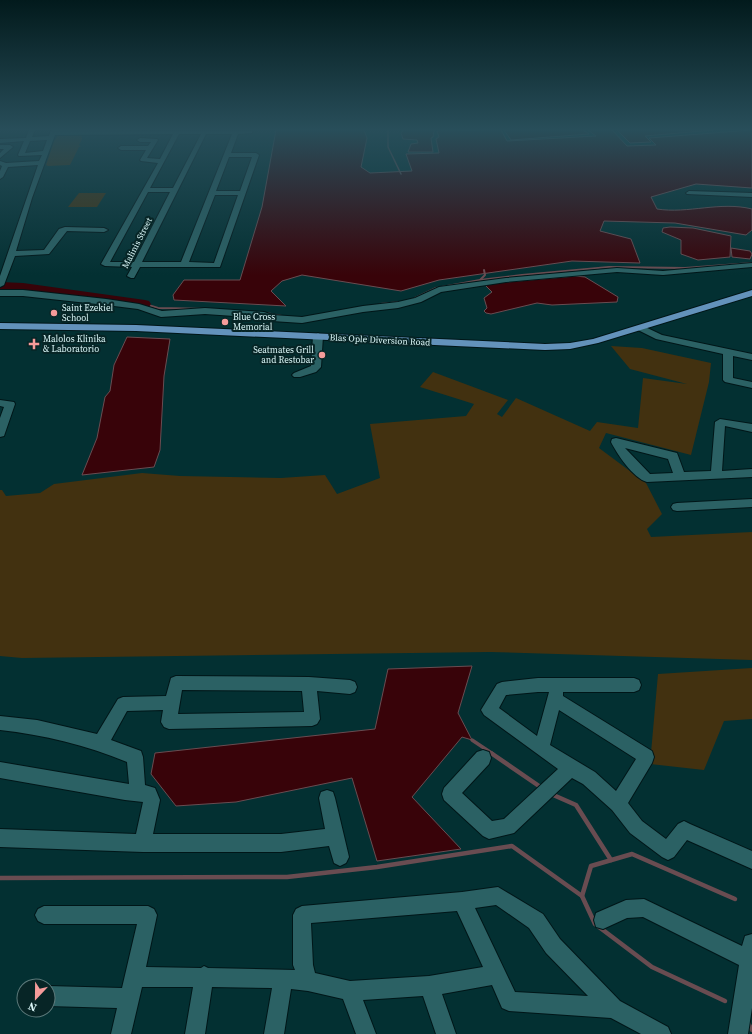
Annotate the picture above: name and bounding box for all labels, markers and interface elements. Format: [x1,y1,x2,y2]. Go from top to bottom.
street label: Malinis Street [119,216,155,270]
place label: Saint Ezekiel School [62,302,113,324]
marker: Saint Ezekiel School [49,308,59,318]
place label: Blue Cross Memorial [233,311,275,333]
marker: Blue Cross Memorial [220,317,230,327]
street label: Blas Ople Diversion Road [329,331,431,349]
place label: Malolos Klinika & Laboratorio [43,333,106,355]
marker: Malolos Klinika & Laboratorio [28,338,40,350]
place label: Seatmates Grill and Restobar [253,344,314,366]
marker: Seatmates Grill and Restobar [317,350,327,360]
north arrow [16,978,56,1018]
text: N [26,998,39,1015]

